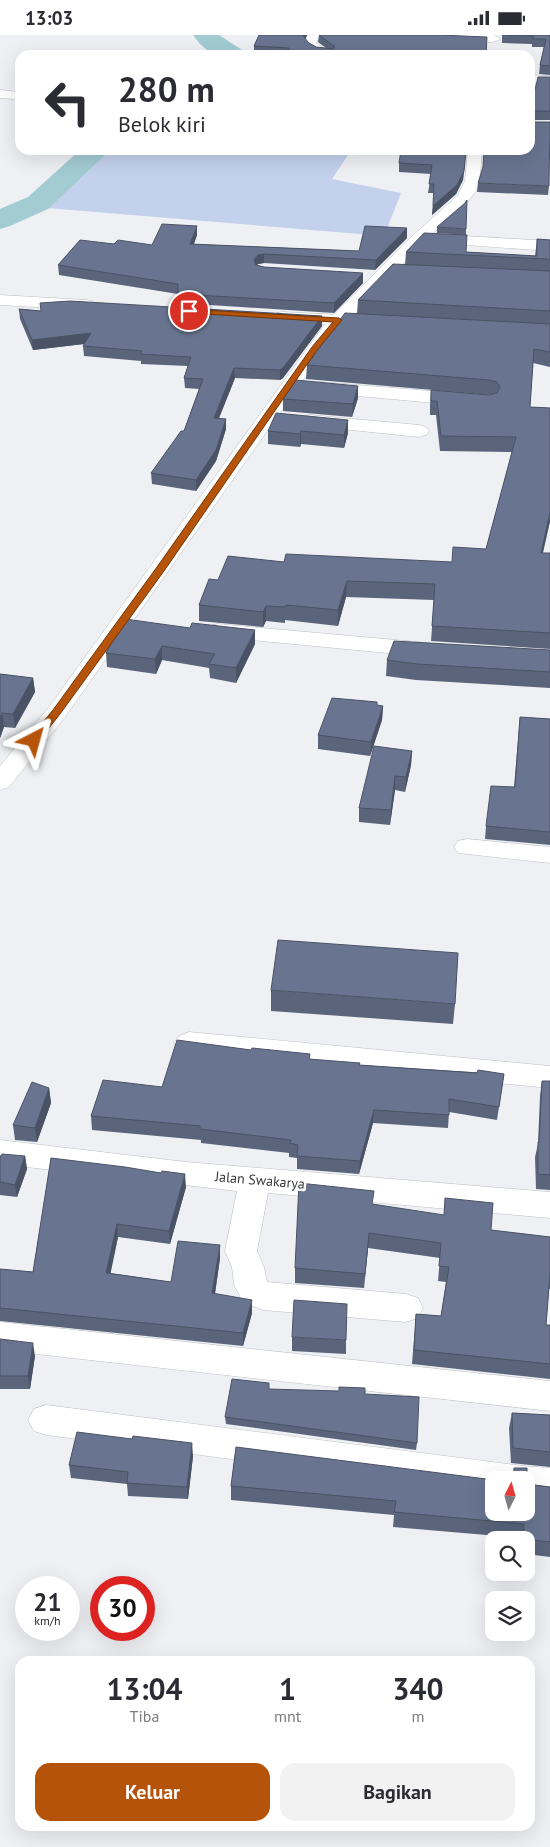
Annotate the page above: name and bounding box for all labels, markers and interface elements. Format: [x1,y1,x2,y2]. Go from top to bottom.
text: 13:03 [25,6,73,30]
text: 280 m [118,66,215,112]
icon: left [35,70,100,135]
text: Belok kiri [118,110,206,138]
pin [168,290,210,332]
icon: arrive [175,297,203,325]
position arrow [7,713,59,765]
street label: Jalan Swakarya [213,1167,306,1193]
north arrow [485,1471,535,1521]
map controls [485,1471,535,1641]
button: search [485,1531,535,1581]
speed limit sign: 30 [90,1576,155,1641]
text: 21 [33,1586,62,1618]
button: layers [485,1591,535,1641]
text: km/h [34,1613,61,1628]
text: 13:04 [106,1669,183,1708]
text: 1 [279,1669,296,1708]
text: 340 [393,1669,444,1708]
text: Tiba [130,1706,159,1726]
text: mnt [274,1706,301,1726]
text: m [412,1706,425,1726]
button: Keluar [35,1763,270,1821]
button: Bagikan [280,1763,515,1821]

